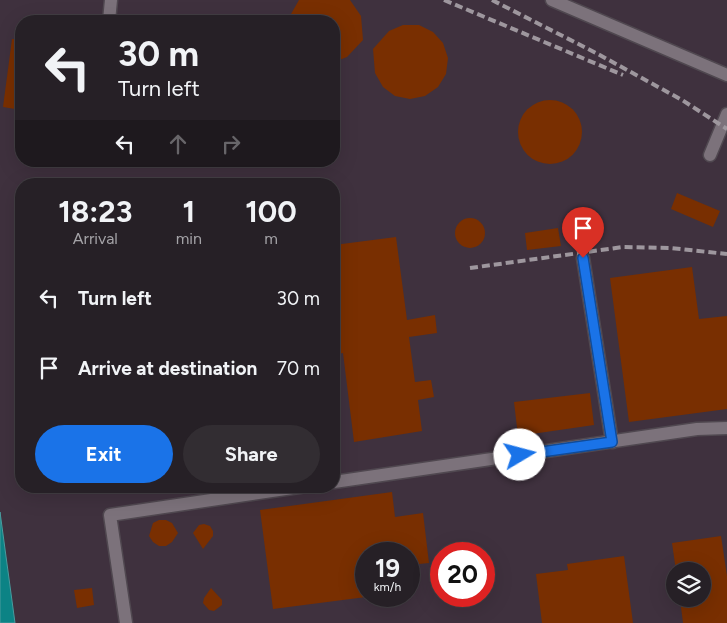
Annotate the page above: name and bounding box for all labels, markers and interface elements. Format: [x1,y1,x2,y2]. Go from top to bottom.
text: 30 m [118,33,199,75]
icon: left [35,35,100,100]
text: Turn left [118,75,200,102]
icon: left [111,130,139,158]
icon: ahead [164,130,192,158]
icon: right [217,130,245,158]
text: 18:23 [58,193,132,230]
text: 1 [182,193,195,230]
text: 100 [245,193,297,230]
pin [562,207,604,258]
icon: arrive [569,214,597,242]
text: Arrival [73,229,118,248]
text: min [176,229,202,248]
text: m [264,229,278,248]
icon: left [35,284,63,312]
text: Turn left [78,287,152,310]
text: 30 m [277,287,320,310]
icon: arrive [35,354,63,382]
text: Arrive at destination [78,357,257,380]
text: 70 m [277,357,320,380]
button: Exit [35,425,173,483]
button: Share [183,425,320,483]
position arrow [493,428,545,480]
speed limit sign: 20 [430,542,495,607]
text: 19 [375,553,400,583]
map controls [666,562,711,607]
button: layers [666,562,711,607]
text: km/h [374,580,401,594]

